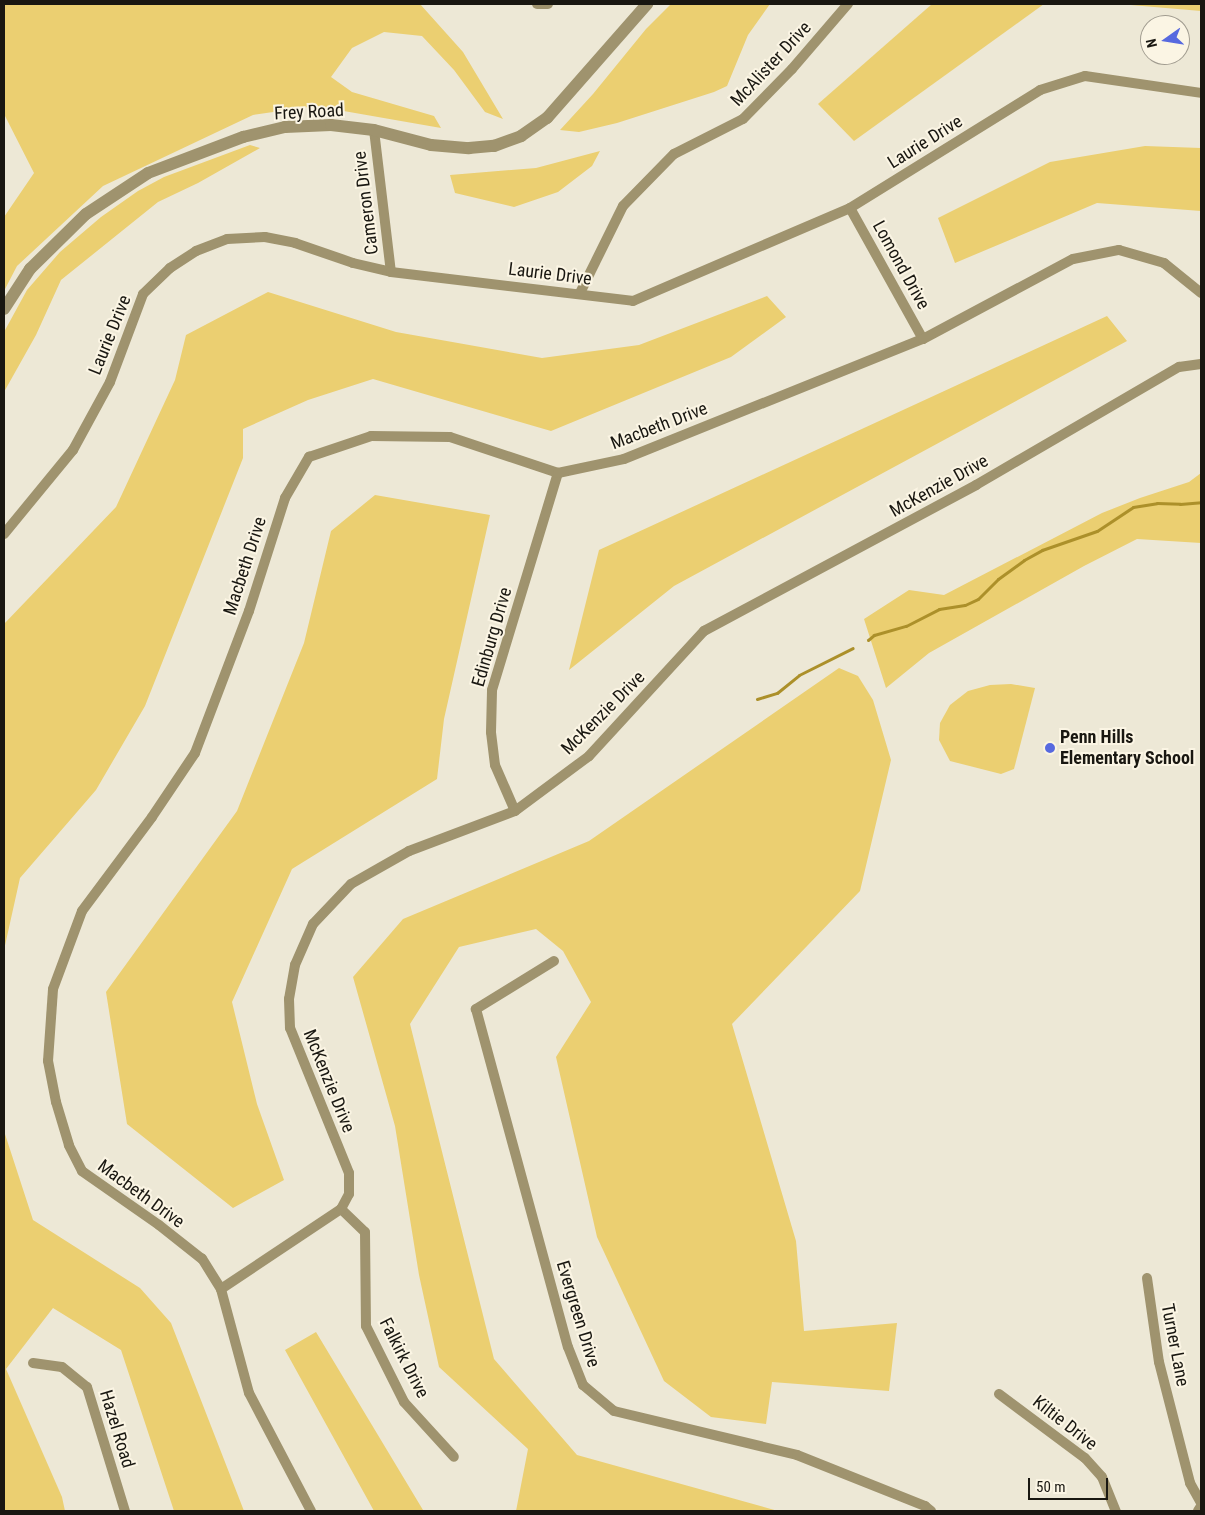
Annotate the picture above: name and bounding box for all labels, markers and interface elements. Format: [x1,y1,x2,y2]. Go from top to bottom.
north arrow [1140,15,1190,65]
street label: McAlister Drive [726,17,816,111]
text: N [1143,37,1160,49]
street label: Frey Road [274,99,344,125]
street label: Laurie Drive [884,111,966,173]
street label: Cameron Drive [349,150,383,256]
street label: Lomond Drive [868,217,934,313]
street label: Laurie Drive [507,258,593,290]
street label: Laurie Drive [84,292,136,378]
street label: Macbeth Drive [608,398,710,454]
street label: McKenzie Drive [886,450,992,522]
street label: Macbeth Drive [219,514,271,618]
street label: Edinburg Drive [468,585,516,689]
street label: McKenzie Drive [557,667,649,759]
place label: Penn Hills Elementary School [1060,727,1194,770]
marker: Penn Hills Elementary School [1044,742,1056,754]
street label: McKenzie Drive [299,1026,359,1136]
street label: Macbeth Drive [93,1155,189,1233]
street label: Evergreen Drive [552,1258,604,1370]
street label: Turner Lane [1156,1302,1194,1388]
street label: Falkirk Drive [375,1314,433,1402]
street label: Hazel Road [95,1387,139,1471]
street label: Kiltie Drive [1028,1391,1102,1455]
scale bar [1030,1468,1110,1500]
text: 50 m [1036,1478,1066,1496]

